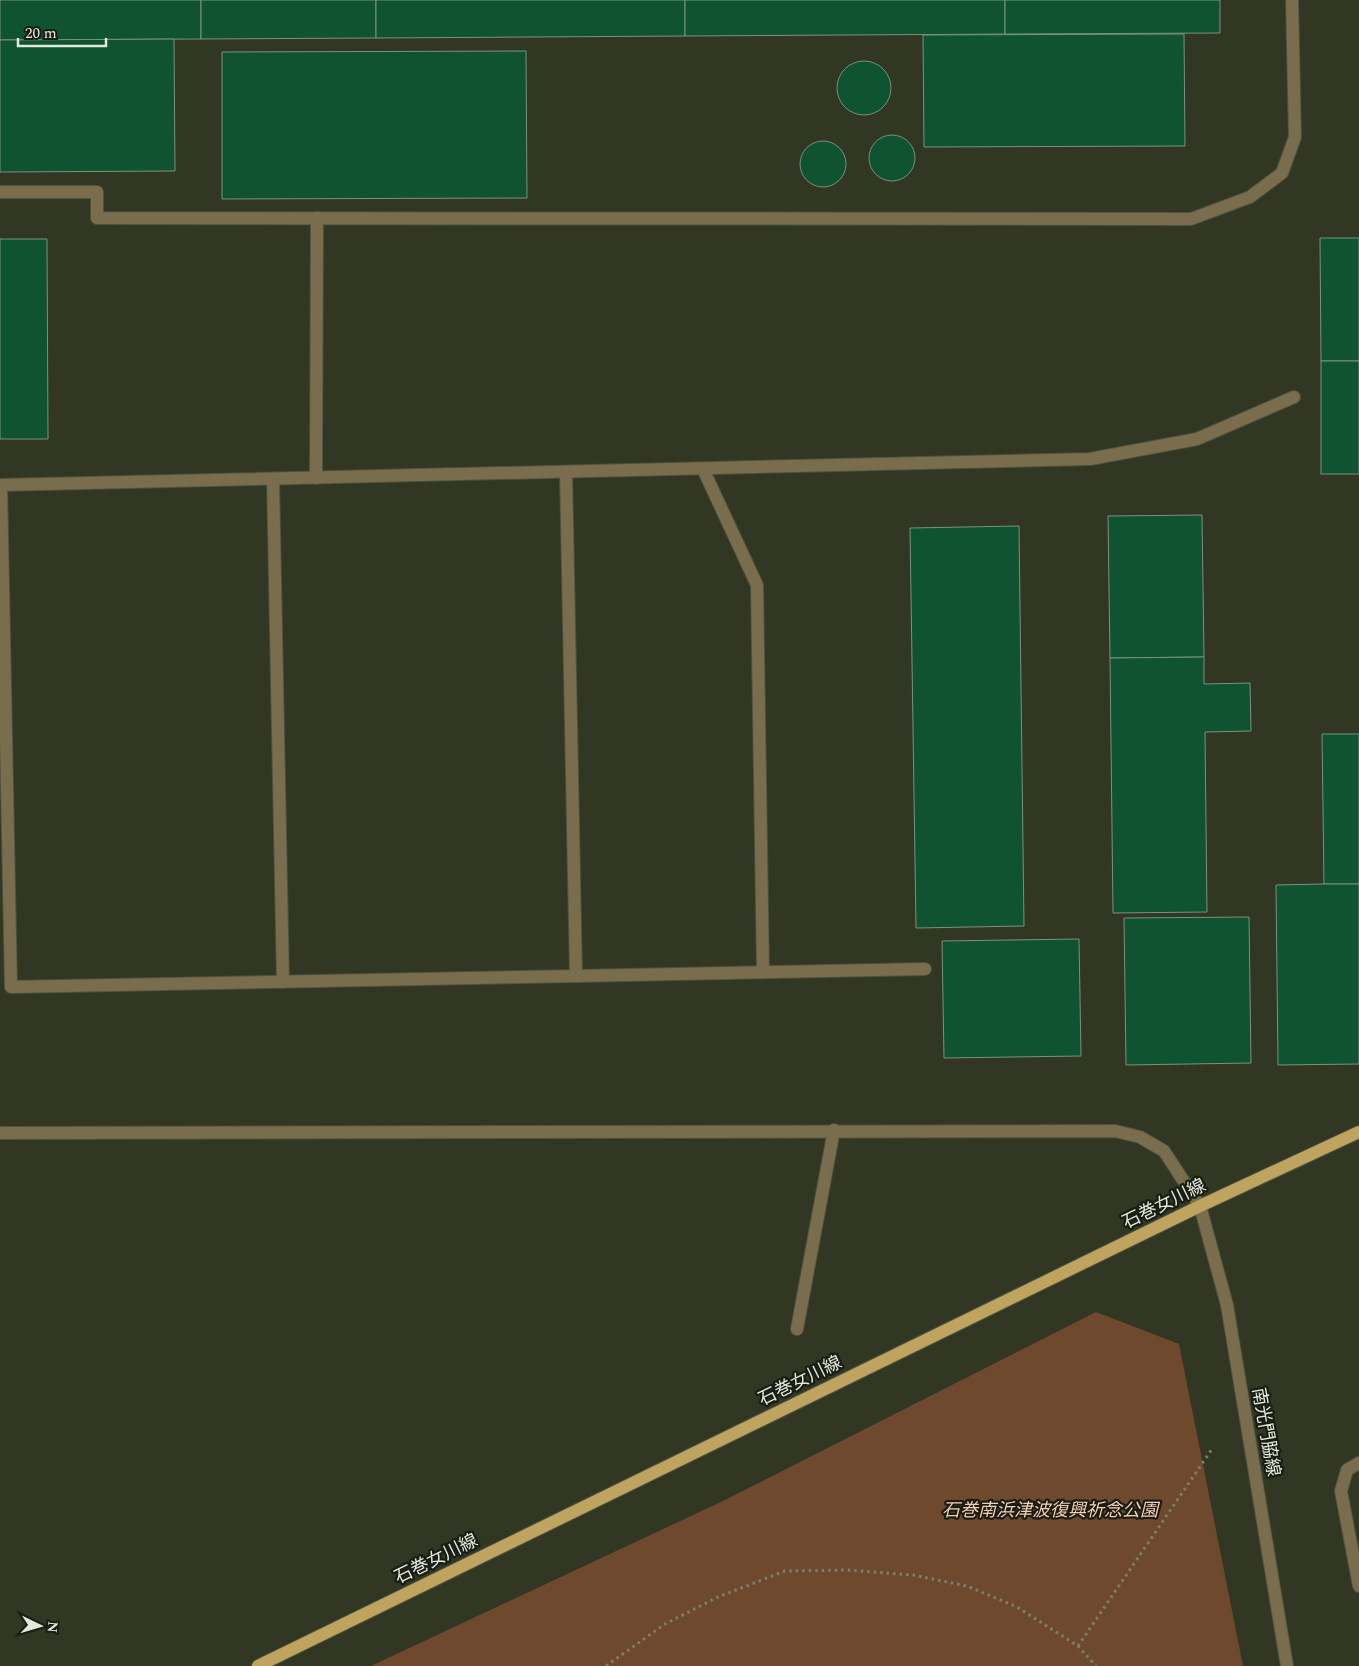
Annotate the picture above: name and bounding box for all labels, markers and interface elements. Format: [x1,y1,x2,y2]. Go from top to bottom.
scale bar [18,15,105,47]
text: 20 m [25,22,57,45]
street label: 石巻女川線 [1118,1172,1210,1236]
street label: 石巻女川線 [754,1349,846,1413]
street label: 南光門脇線 [1245,1385,1287,1479]
park label: 石巻南浜津波復興祈念公園 [942,1497,1161,1524]
street label: 石巻女川線 [390,1527,482,1591]
north arrow [15,1601,65,1651]
text: N [41,1620,63,1634]

